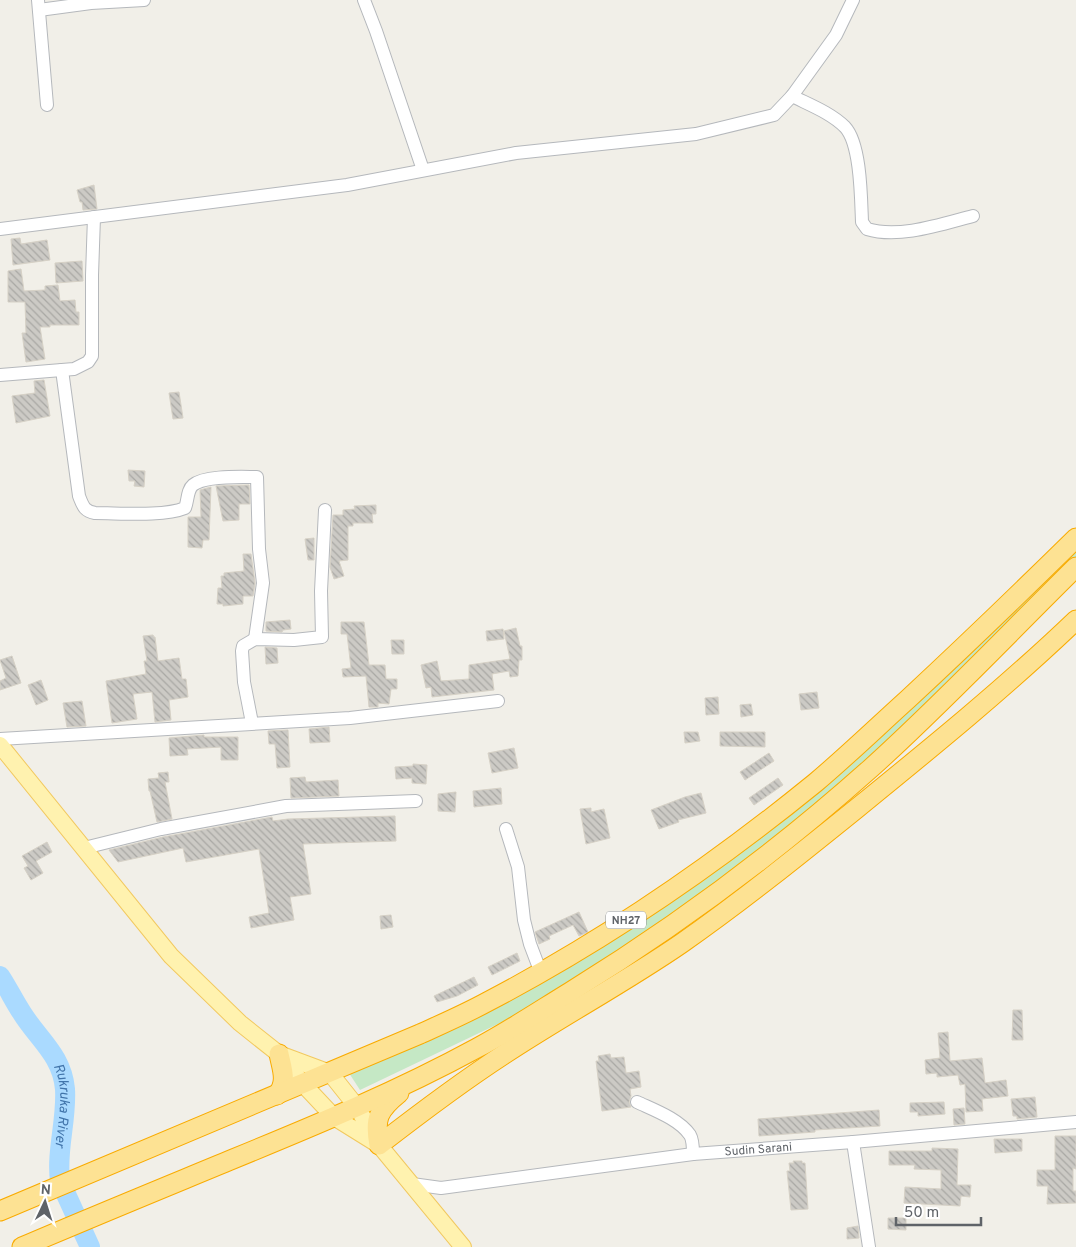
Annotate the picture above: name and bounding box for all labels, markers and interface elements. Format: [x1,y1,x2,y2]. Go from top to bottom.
road number: NH27 [606,912,646,928]
water label: Rukruka River [49,1061,72,1150]
street label: Sudin Sarani [724,1140,793,1161]
north arrow [20,1177,70,1227]
text: N [40,1182,51,1199]
scale bar [896,1194,981,1226]
text: 50 m [904,1204,939,1223]

